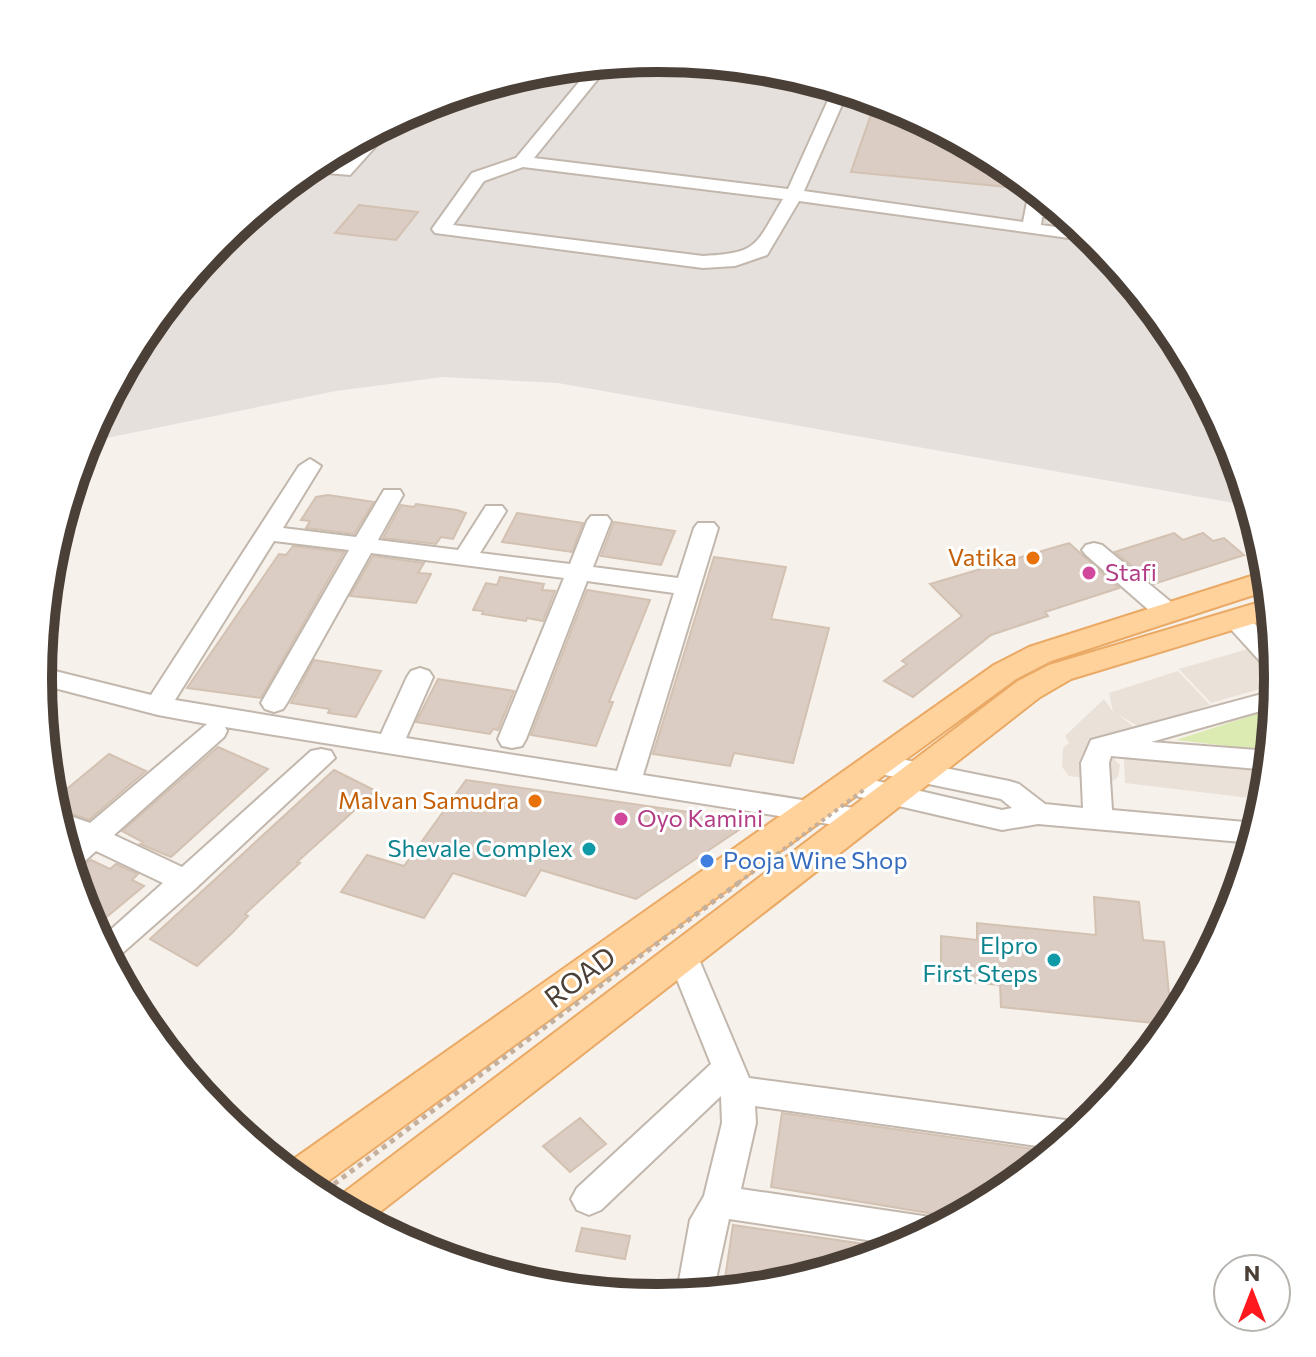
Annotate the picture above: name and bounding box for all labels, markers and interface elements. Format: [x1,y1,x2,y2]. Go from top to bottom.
place label: Vatika [948,542,1017,571]
marker: Vatika [1024,549,1042,567]
place label: Stafi [1105,557,1157,586]
marker: Stafi [1080,564,1098,582]
place label: Malvan Samudra [338,785,519,814]
marker: Malvan Samudra [526,792,544,810]
place label: Oyo Kamini [637,803,763,832]
marker: Oyo Kamini [612,810,630,828]
place label: Shevale Complex [387,833,573,862]
marker: Shevale Complex [580,840,598,858]
place label: Pooja Wine Shop [723,845,908,874]
marker: Pooja Wine Shop [698,852,716,870]
place label: Elpro First Steps [923,930,1038,987]
street label: ROAD [537,938,622,1014]
marker: Elpro First Steps [1045,951,1063,969]
north arrow [1212,1253,1292,1333]
text: N [1244,1259,1260,1286]

